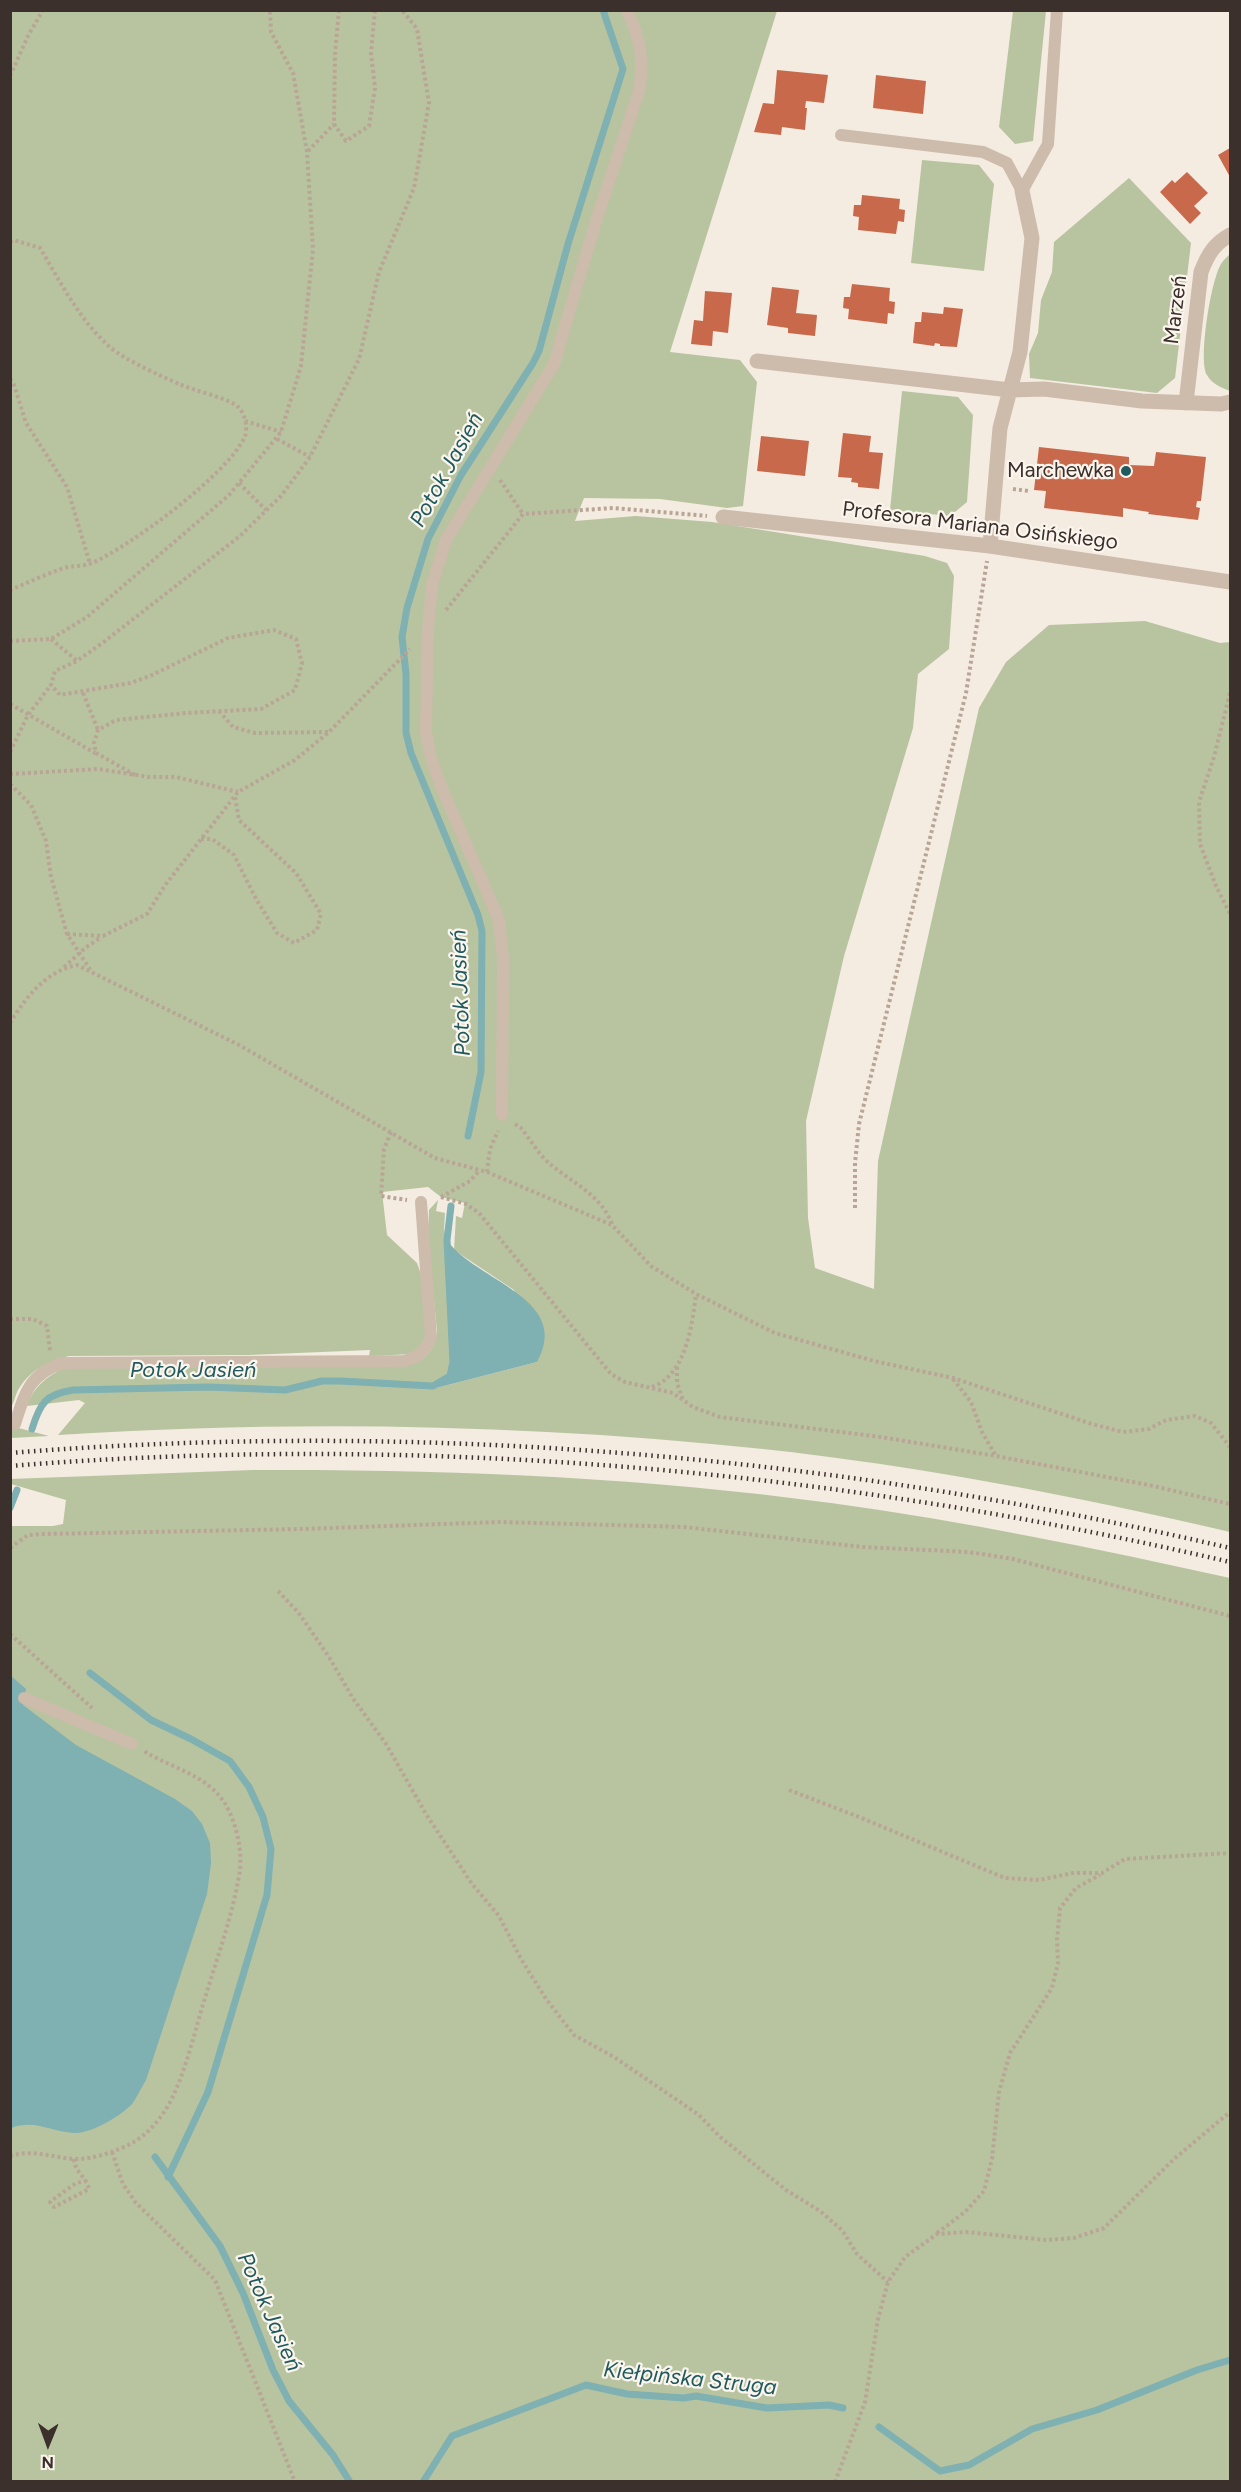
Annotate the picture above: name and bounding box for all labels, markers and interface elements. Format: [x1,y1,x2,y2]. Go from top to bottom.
street label: Marzeń [1159,274,1193,346]
water label: Potok Jasień [405,408,489,532]
place label: Marchewka [1007,458,1114,484]
marker: Marchewka [1119,464,1133,478]
street label: Profesora Mariana Osińskiego [841,497,1119,555]
water label: Potok Jasień [446,929,476,1057]
water label: Potok Jasień [130,1358,256,1384]
water label: Potok Jasień [231,2249,307,2375]
water label: Kiełpińska Struga [602,2357,778,2401]
north arrow [18,2414,78,2474]
text: N [41,2453,54,2472]

